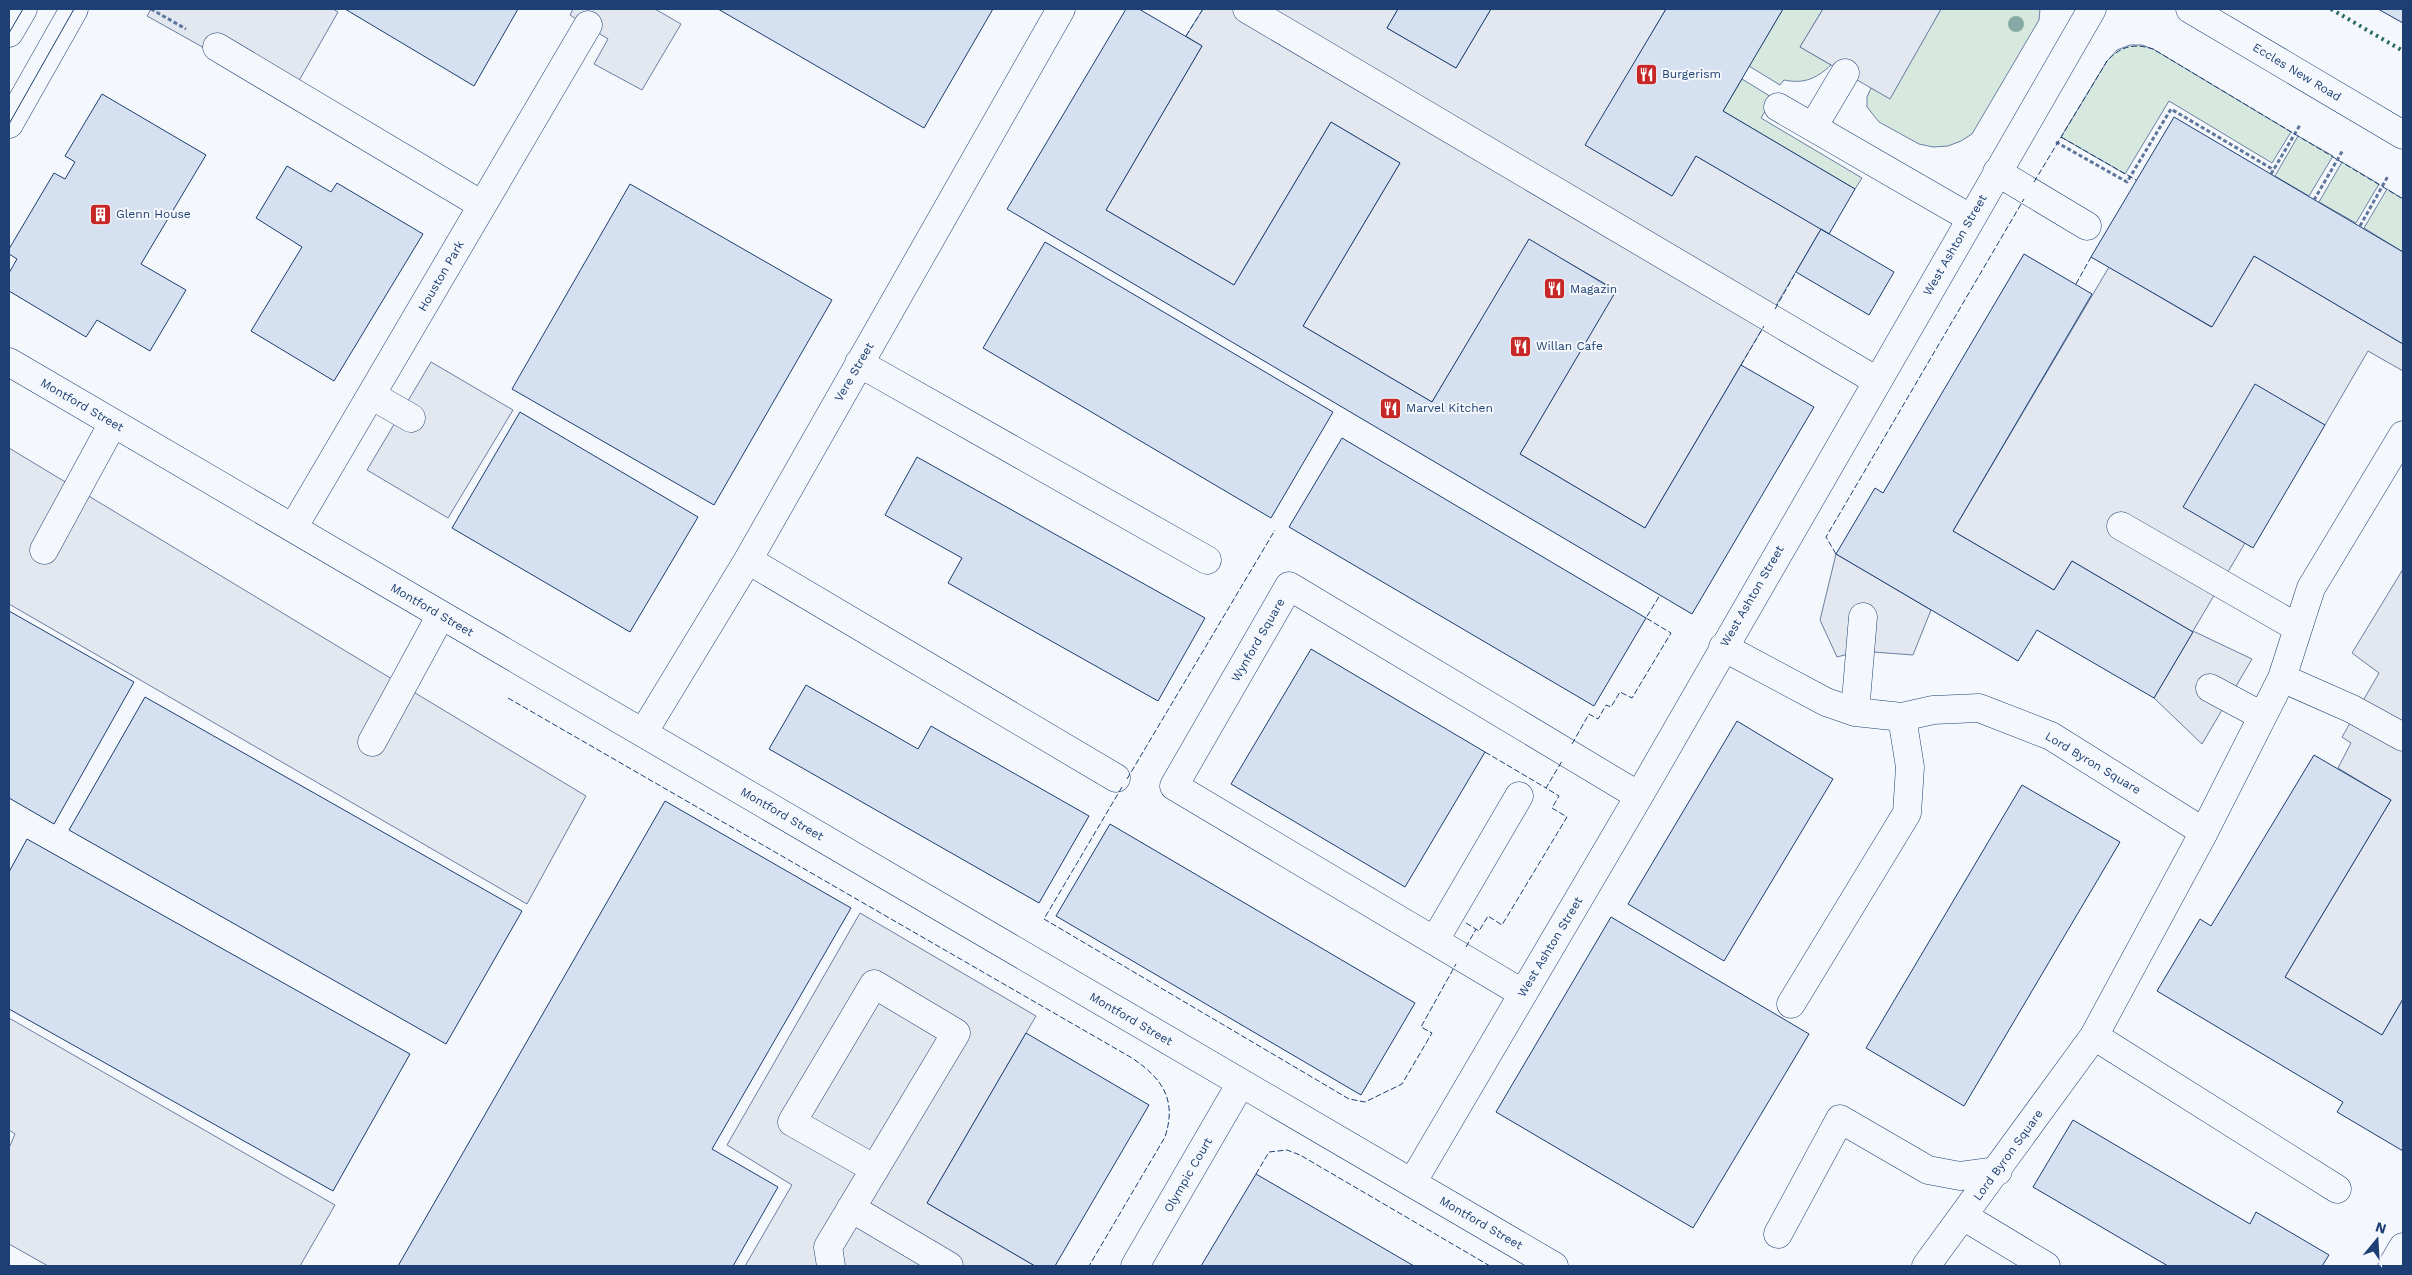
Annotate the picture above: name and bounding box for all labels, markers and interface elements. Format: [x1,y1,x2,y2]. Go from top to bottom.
street label: Eccles New Road [2250,40,2344,104]
restaurant icon: Burgerism [1634,62,1658,86]
place label: Burgerism [1662,67,1721,81]
street label: West Ashton Street [1920,192,1990,298]
building icon: Glenn House [88,202,112,226]
place label: Glenn House [116,207,191,221]
street label: Houston Park [415,238,467,314]
restaurant icon: Magazin [1542,277,1566,301]
place label: Magazin [1570,282,1617,296]
restaurant icon: Willan Cafe [1508,334,1532,358]
place label: Willan Cafe [1536,339,1603,353]
street label: Vere Street [831,340,877,404]
street label: Montford Street [38,376,126,434]
restaurant icon: Marvel Kitchen [1378,396,1402,420]
place label: Marvel Kitchen [1406,401,1493,415]
street label: West Ashton Street [1717,543,1787,649]
street label: Montford Street [388,581,476,639]
street label: Wynford Square [1228,596,1288,684]
street label: Lord Byron Square [2043,729,2143,797]
street label: Montford Street [738,785,826,843]
street label: West Ashton Street [1515,894,1585,1000]
street label: Montford Street [1087,990,1175,1048]
street label: Lord Byron Square [1970,1107,2046,1203]
street label: Olympic Court [1161,1135,1215,1215]
street label: Montford Street [1437,1194,1525,1252]
north arrow [2352,1215,2402,1265]
text: N [2374,1218,2388,1237]

